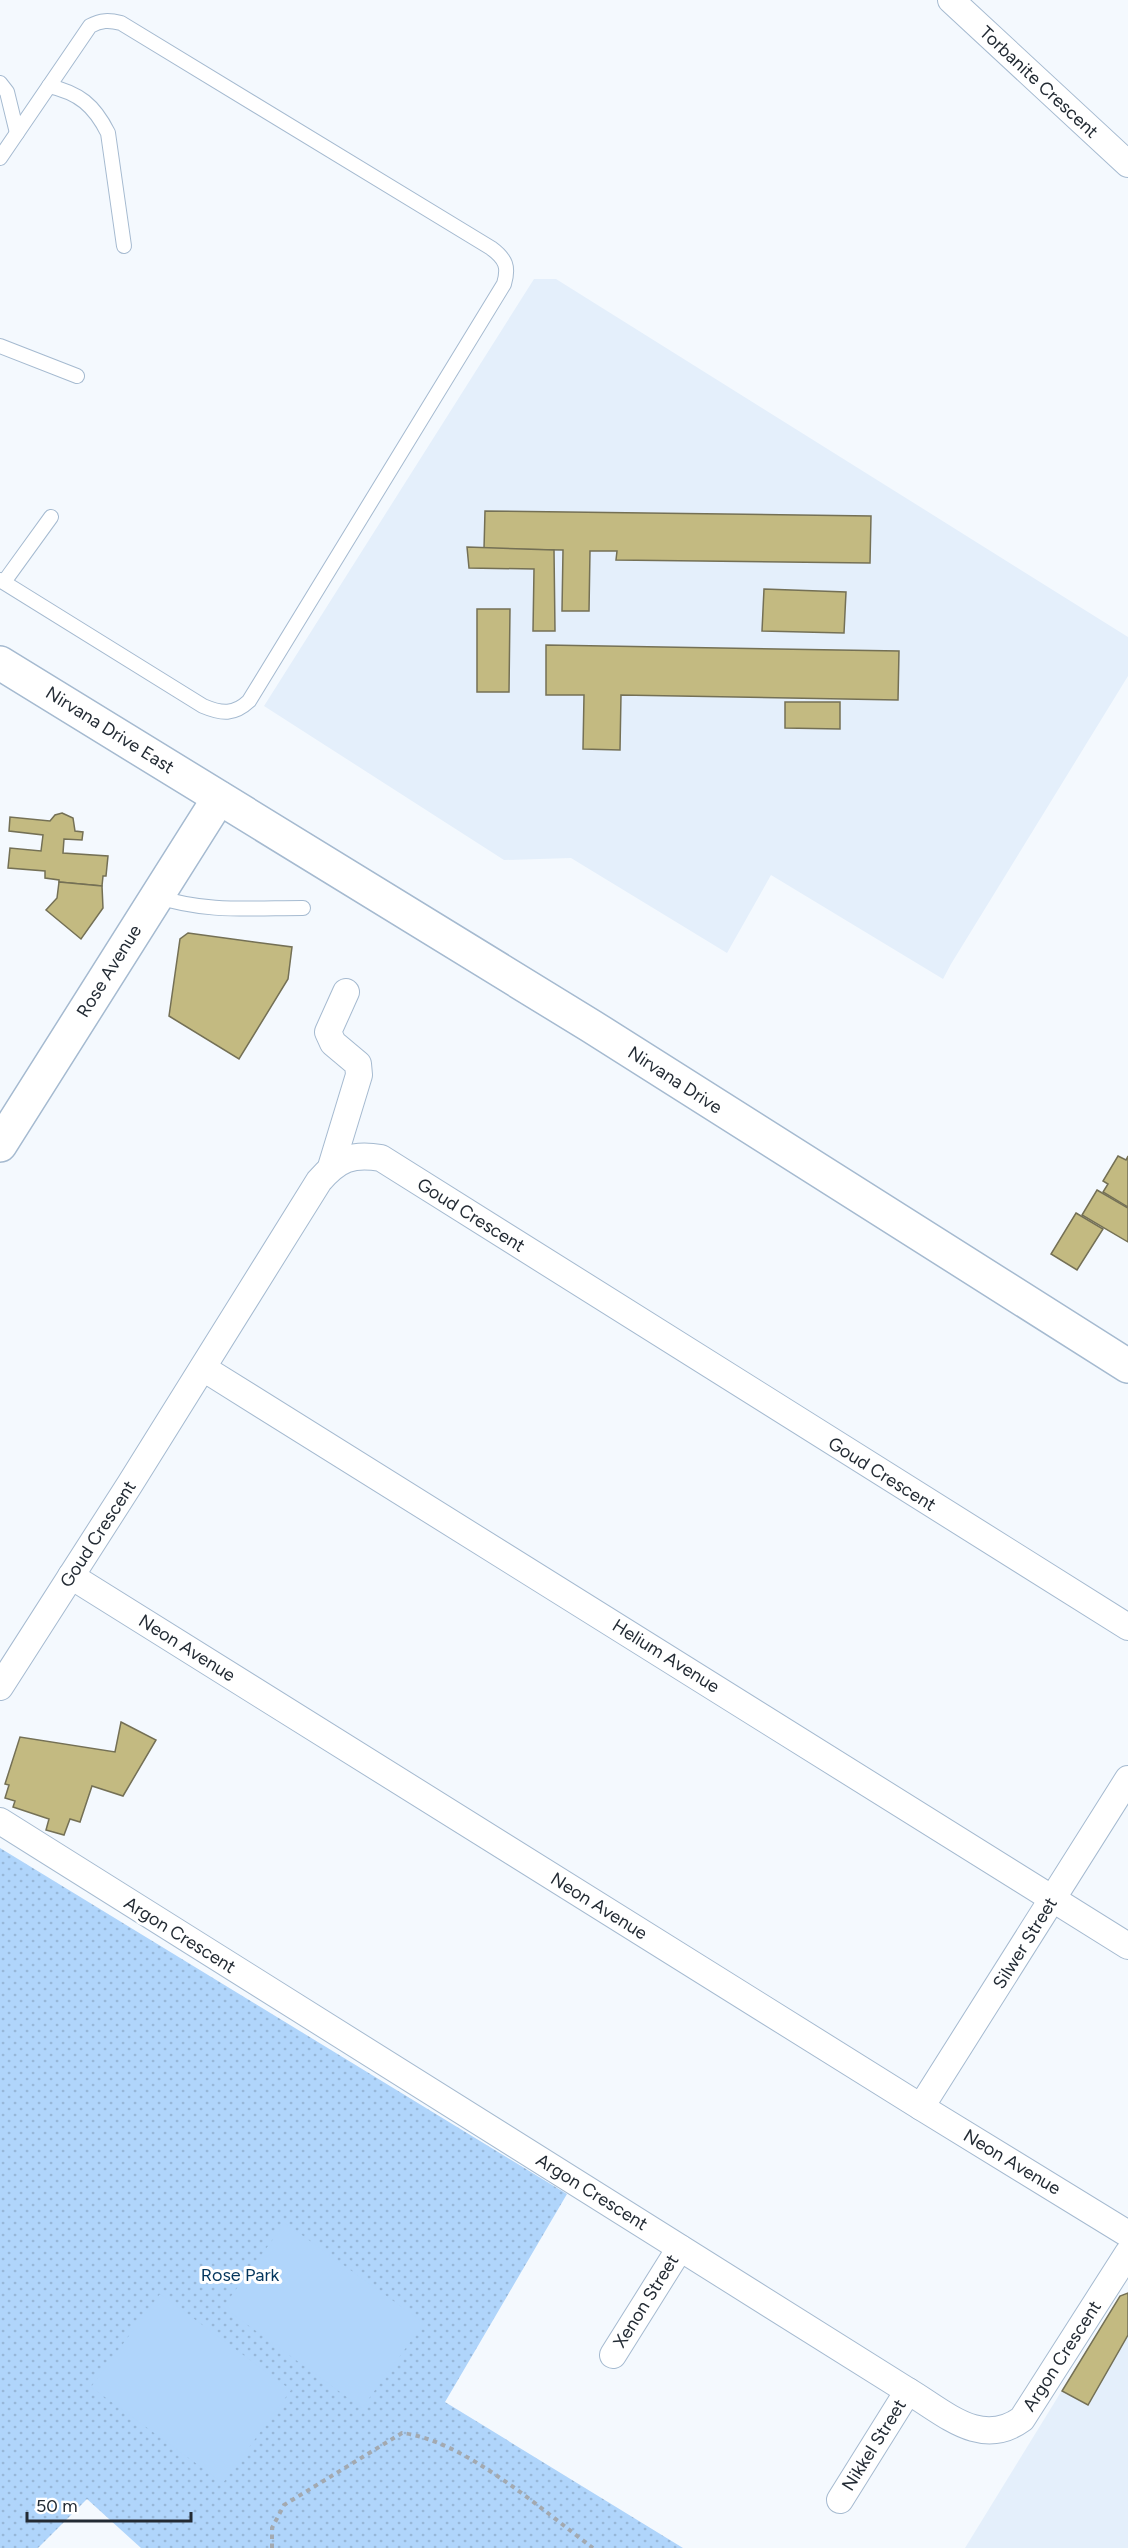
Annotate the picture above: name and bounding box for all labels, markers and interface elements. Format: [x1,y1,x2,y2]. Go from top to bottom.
street label: Torbanite Crescent [975,21,1103,143]
street label: Nirvana Drive East [42,682,178,778]
street label: Rose Avenue [72,920,146,1021]
street label: Nirvana Drive [624,1041,726,1119]
street label: Goud Crescent [413,1173,529,1257]
street label: Goud Crescent [824,1432,940,1516]
street label: Goud Crescent [55,1476,141,1592]
street label: Neon Avenue [135,1610,239,1686]
street label: Helium Avenue [608,1614,724,1698]
street label: Neon Avenue [547,1868,651,1944]
street label: Argon Crescent [120,1892,240,1978]
street label: Silwer Street [988,1893,1062,1993]
street label: Neon Avenue [959,2124,1065,2200]
street label: Argon Crescent [532,2149,652,2235]
street label: Xenon Street [609,2250,683,2352]
park label: Rose Park [201,2264,280,2286]
street label: Argon Crescent [1018,2296,1106,2415]
street label: Nikkel Street [837,2395,911,2495]
scale bar [27,2485,190,2523]
text: 50 m [36,2495,78,2517]

